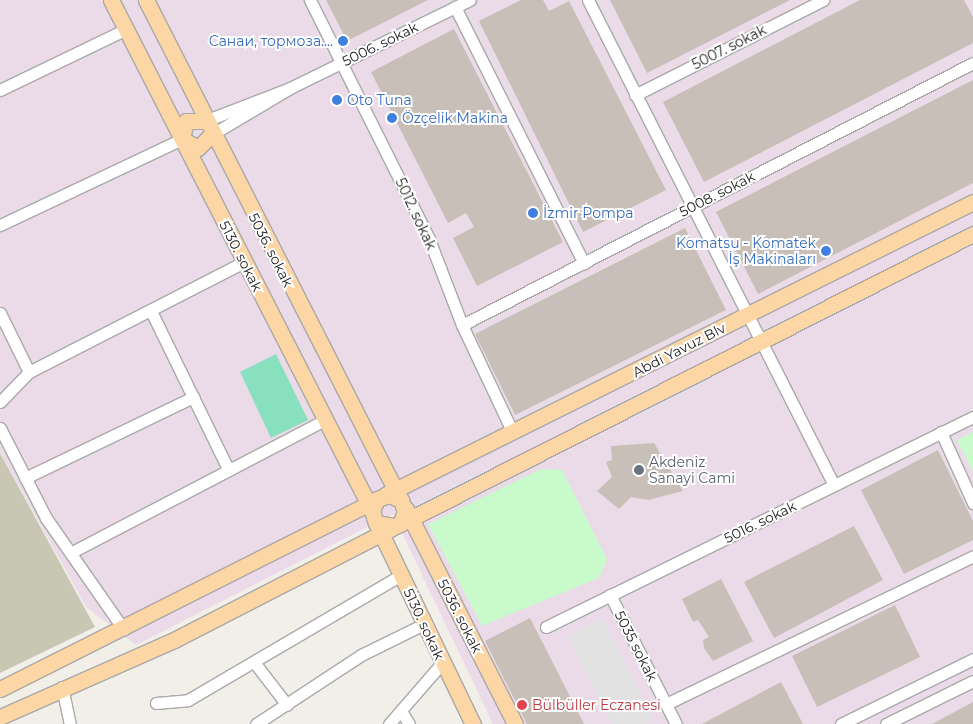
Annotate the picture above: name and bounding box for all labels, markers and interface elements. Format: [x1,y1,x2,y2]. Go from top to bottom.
street label: 5006. sokak [339,18,421,70]
street label: 5007. sokak [689,21,769,73]
place label: Санаи, тормоза.... [209,33,333,49]
marker: Санаи, тормоза.... [337,35,349,47]
place label: Oto Tuna [347,92,412,108]
marker: Oto Tuna [331,94,343,106]
place label: Özçelik Makina [402,110,508,126]
marker: Özçelik Makina [386,112,398,124]
street label: 5008. sokak [676,168,758,220]
street label: 5012. sokak [392,175,440,253]
place label: İzmir Pompa [543,205,633,221]
marker: İzmir Pompa [527,207,539,219]
street label: 5036. sokak [245,210,297,290]
street label: 5130. sokak [216,218,266,294]
place label: Komatsu - Komatek İş Makinaları [676,235,816,268]
marker: Komatsu - Komatek İş Makinaları [820,245,832,257]
street label: Abdi Yavuz Blv [630,319,728,381]
place label: Akdeniz Sanayi Cami [649,454,735,487]
marker: Akdeniz Sanayi Cami [633,464,645,476]
street label: 5016. sokak [721,497,799,547]
street label: 5036. sokak [434,576,486,656]
street label: 5130. sokak [400,586,448,662]
street label: 5035 sokak [611,608,661,684]
place label: Bülbüller Eczanesi [532,697,661,713]
marker: Bülbüller Eczanesi [516,699,528,711]

